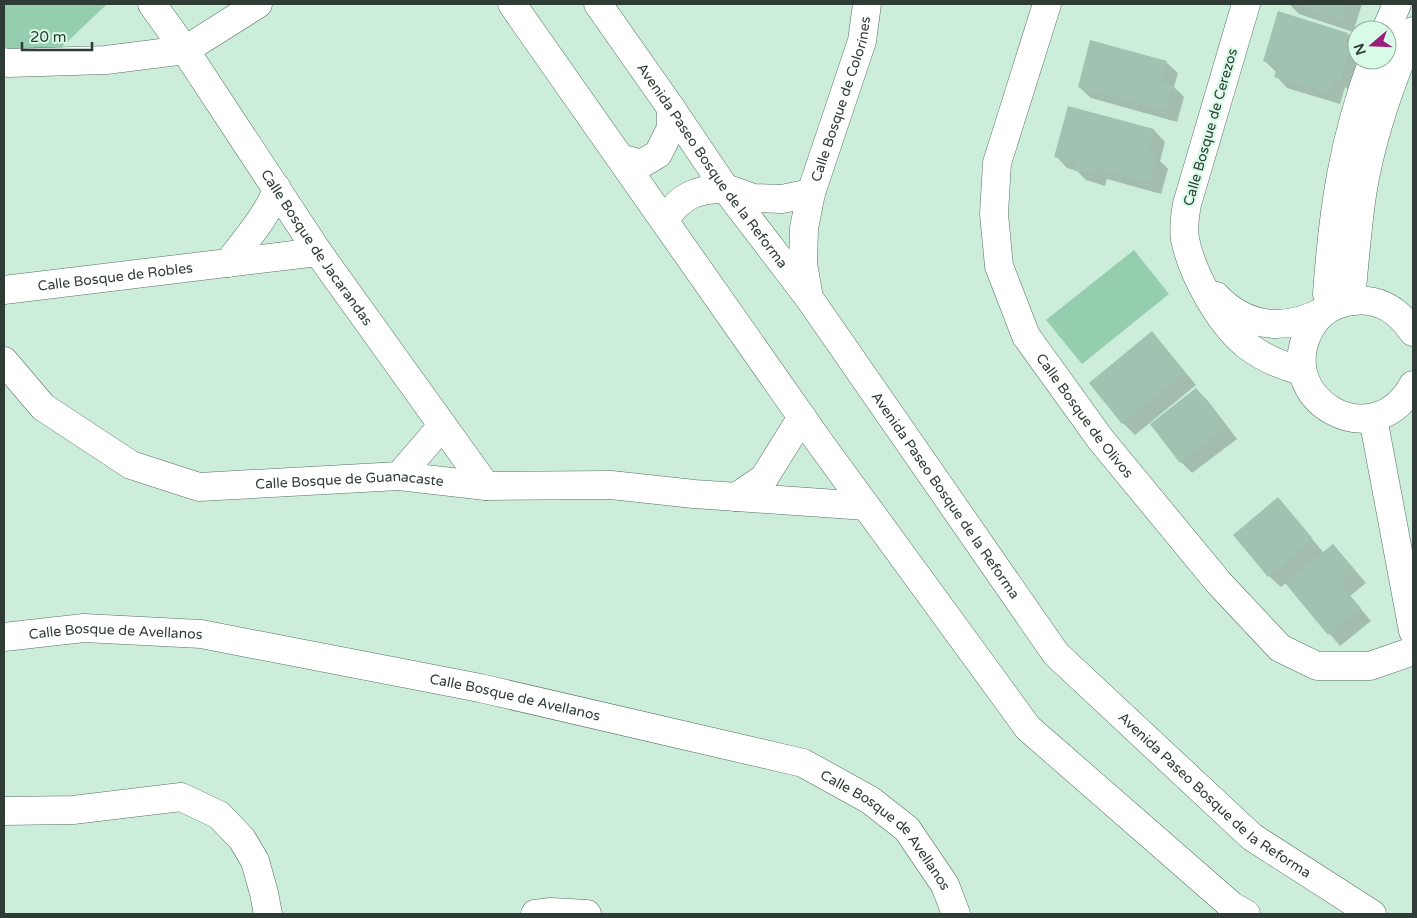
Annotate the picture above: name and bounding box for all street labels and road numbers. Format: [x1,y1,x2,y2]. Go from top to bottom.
street label: Calle Bosque de Colorines [807,15,874,184]
street label: Calle Bosque de Cerezos [1180,46,1241,208]
street label: Avenida Paseo Bosque de la Reforma [633,60,791,272]
street label: Calle Bosque de Jacarandas [257,166,376,329]
street label: Calle Bosque de Robles [37,259,194,295]
street label: Calle Bosque de Olivos [1032,350,1137,482]
street label: Avenida Paseo Bosque de la Reforma [868,389,1023,602]
street label: Calle Bosque de Guanacaste [255,468,445,493]
street label: Calle Bosque de Avellanos [28,620,203,643]
street label: Calle Bosque de Avellanos [428,670,602,725]
street label: Avenida Paseo Bosque de la Reforma [1115,709,1314,882]
street label: Calle Bosque de Avellanos [817,766,954,893]

